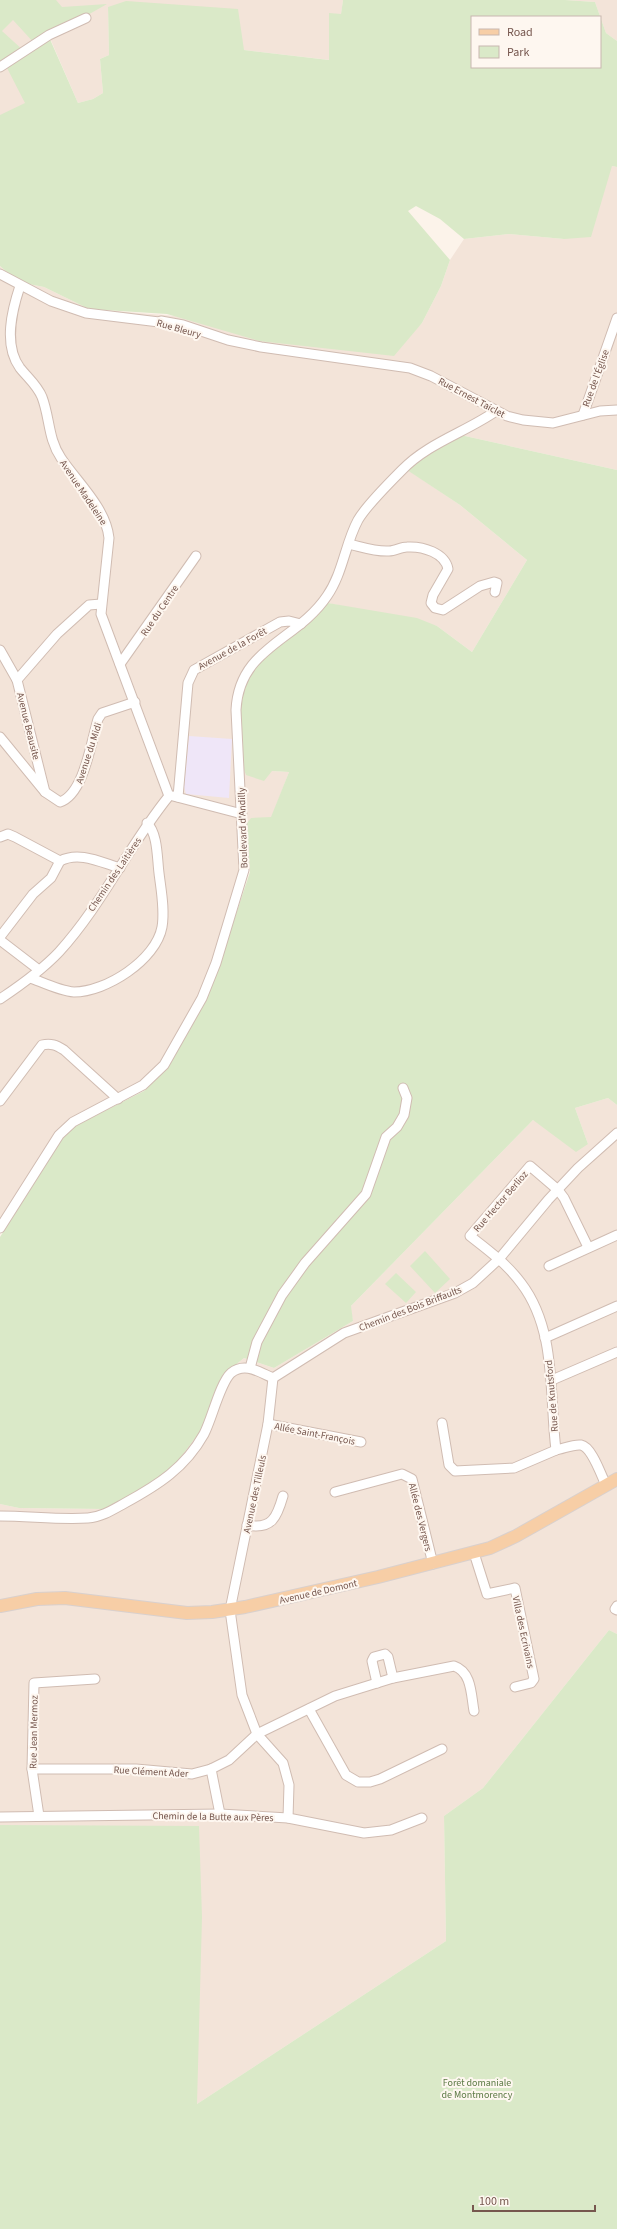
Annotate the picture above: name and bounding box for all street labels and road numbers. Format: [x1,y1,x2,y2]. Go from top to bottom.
street label: Rue Bleury [155,316,203,342]
street label: Rue de l'Église [579,348,613,409]
street label: Rue Ernest Taiclet [436,374,508,422]
street label: Avenue Madeleine [56,457,110,528]
street label: Rue du Centre [138,582,182,639]
street label: Avenue de la Forêt [196,624,270,674]
street label: Avenue Beausite [13,691,43,761]
street label: Avenue du Midi [72,721,105,786]
street label: Boulevard d'Andilly [235,787,251,869]
street label: Chemin des Laitières [85,835,145,914]
street label: Rue Hector Berlioz [470,1168,531,1235]
street label: Chemin des Bois Briffaults [357,1283,464,1335]
street label: Rue de Knutsford [542,1359,562,1432]
street label: Allée Saint-François [273,1419,356,1449]
street label: Avenue des Tilleuls [240,1454,270,1535]
street label: Allée des Vergers [405,1482,435,1553]
street label: Avenue de Domont [278,1576,359,1608]
street label: Villa des Ecrivains [509,1595,538,1670]
street label: Rue Jean Mermoz [26,1695,42,1769]
street label: Rue Clément Ader [113,1763,189,1781]
street label: Chemin de la Butte aux Pères [152,1809,274,1825]

